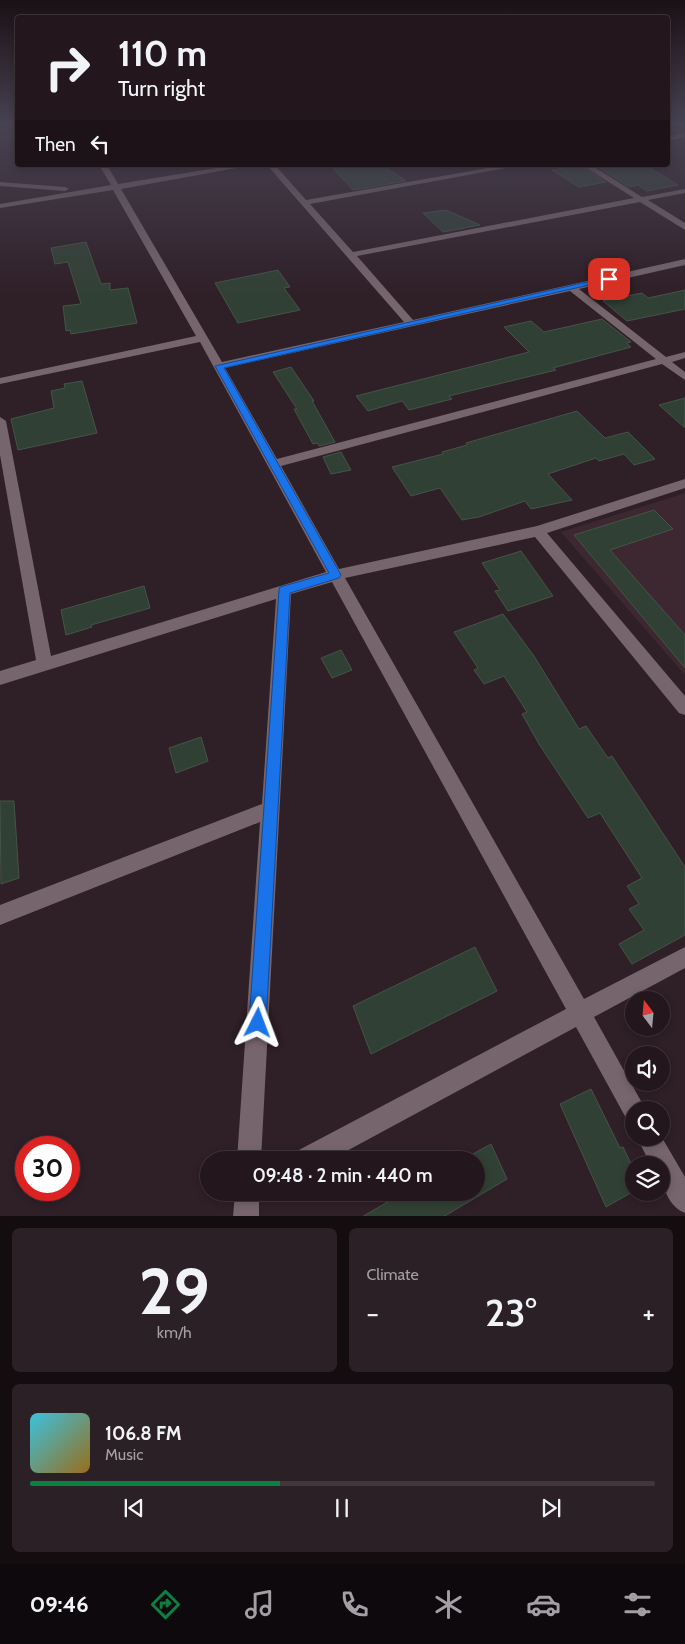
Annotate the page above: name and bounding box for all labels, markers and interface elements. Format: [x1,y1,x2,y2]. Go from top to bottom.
text: 110 m [118,32,207,75]
icon: right [35,35,100,100]
text: Turn right [118,75,205,102]
icon: left [86,130,114,158]
text: Then [35,133,76,156]
pin [588,258,630,300]
icon: arrive [595,265,623,293]
north arrow [625,991,670,1036]
map controls [625,991,670,1201]
position arrow [231,996,283,1048]
button: sound [625,1046,670,1091]
button: search [625,1101,670,1146]
speed limit sign: 30 [15,1136,80,1201]
button: layers [625,1156,670,1201]
text: 09:48 · 2 min · 440 m [252,1164,433,1187]
text: 29 [139,1251,210,1330]
text: Climate [367,1265,419,1284]
text: 23° [485,1289,537,1336]
text: − [367,1296,379,1330]
text: + [643,1296,655,1330]
text: km/h [157,1323,192,1342]
text: 106.8 FM [105,1422,182,1445]
text: Music [105,1445,143,1464]
icon: previous [120,1494,148,1522]
icon: pause [328,1494,356,1522]
icon: next [537,1494,565,1522]
icon: directions [148,1587,183,1622]
icon: music [242,1587,277,1622]
icon: phone [337,1587,372,1622]
icon: climate [431,1587,466,1622]
icon: car [526,1587,561,1622]
icon: filters [620,1587,655,1622]
text: 09:46 [30,1591,89,1618]

